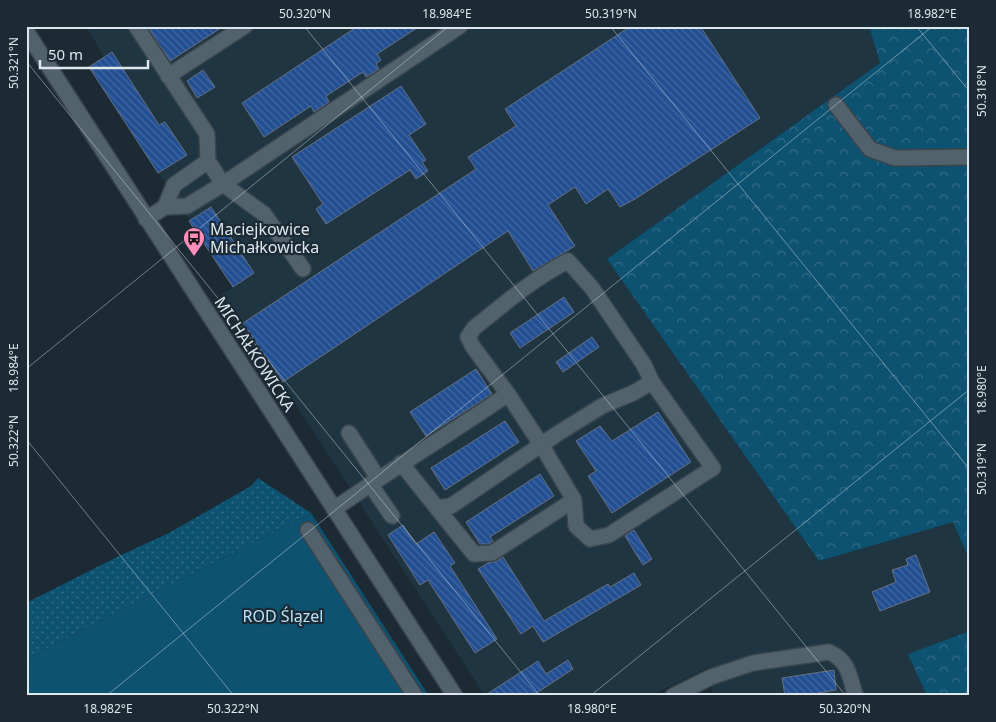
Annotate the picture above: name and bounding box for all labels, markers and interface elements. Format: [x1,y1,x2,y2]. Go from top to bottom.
text: 50.320°N [279,5,331,22]
text: 18.984°E [422,5,472,22]
text: 50.319°N [585,5,637,22]
text: 18.982°E [907,5,957,22]
text: 50.321°N [5,37,22,89]
scale bar [40,38,148,70]
text: 50 m [48,44,83,64]
text: 50.318°N [973,65,990,117]
place label: Maciejkowice Michałkowicka [210,218,319,258]
bus stop icon: Maciejkowice Michałkowicka [182,226,206,257]
street label: MICHAŁKOWICKA [210,292,301,416]
text: 18.984°E [5,343,22,393]
text: 18.980°E [973,365,990,415]
text: 50.322°N [5,415,22,467]
text: 50.319°N [973,443,990,495]
park label: ROD Ślązel [243,605,323,627]
text: 18.982°E [83,700,133,717]
text: 50.322°N [207,700,259,717]
text: 18.980°E [567,700,617,717]
text: 50.320°N [819,700,871,717]

